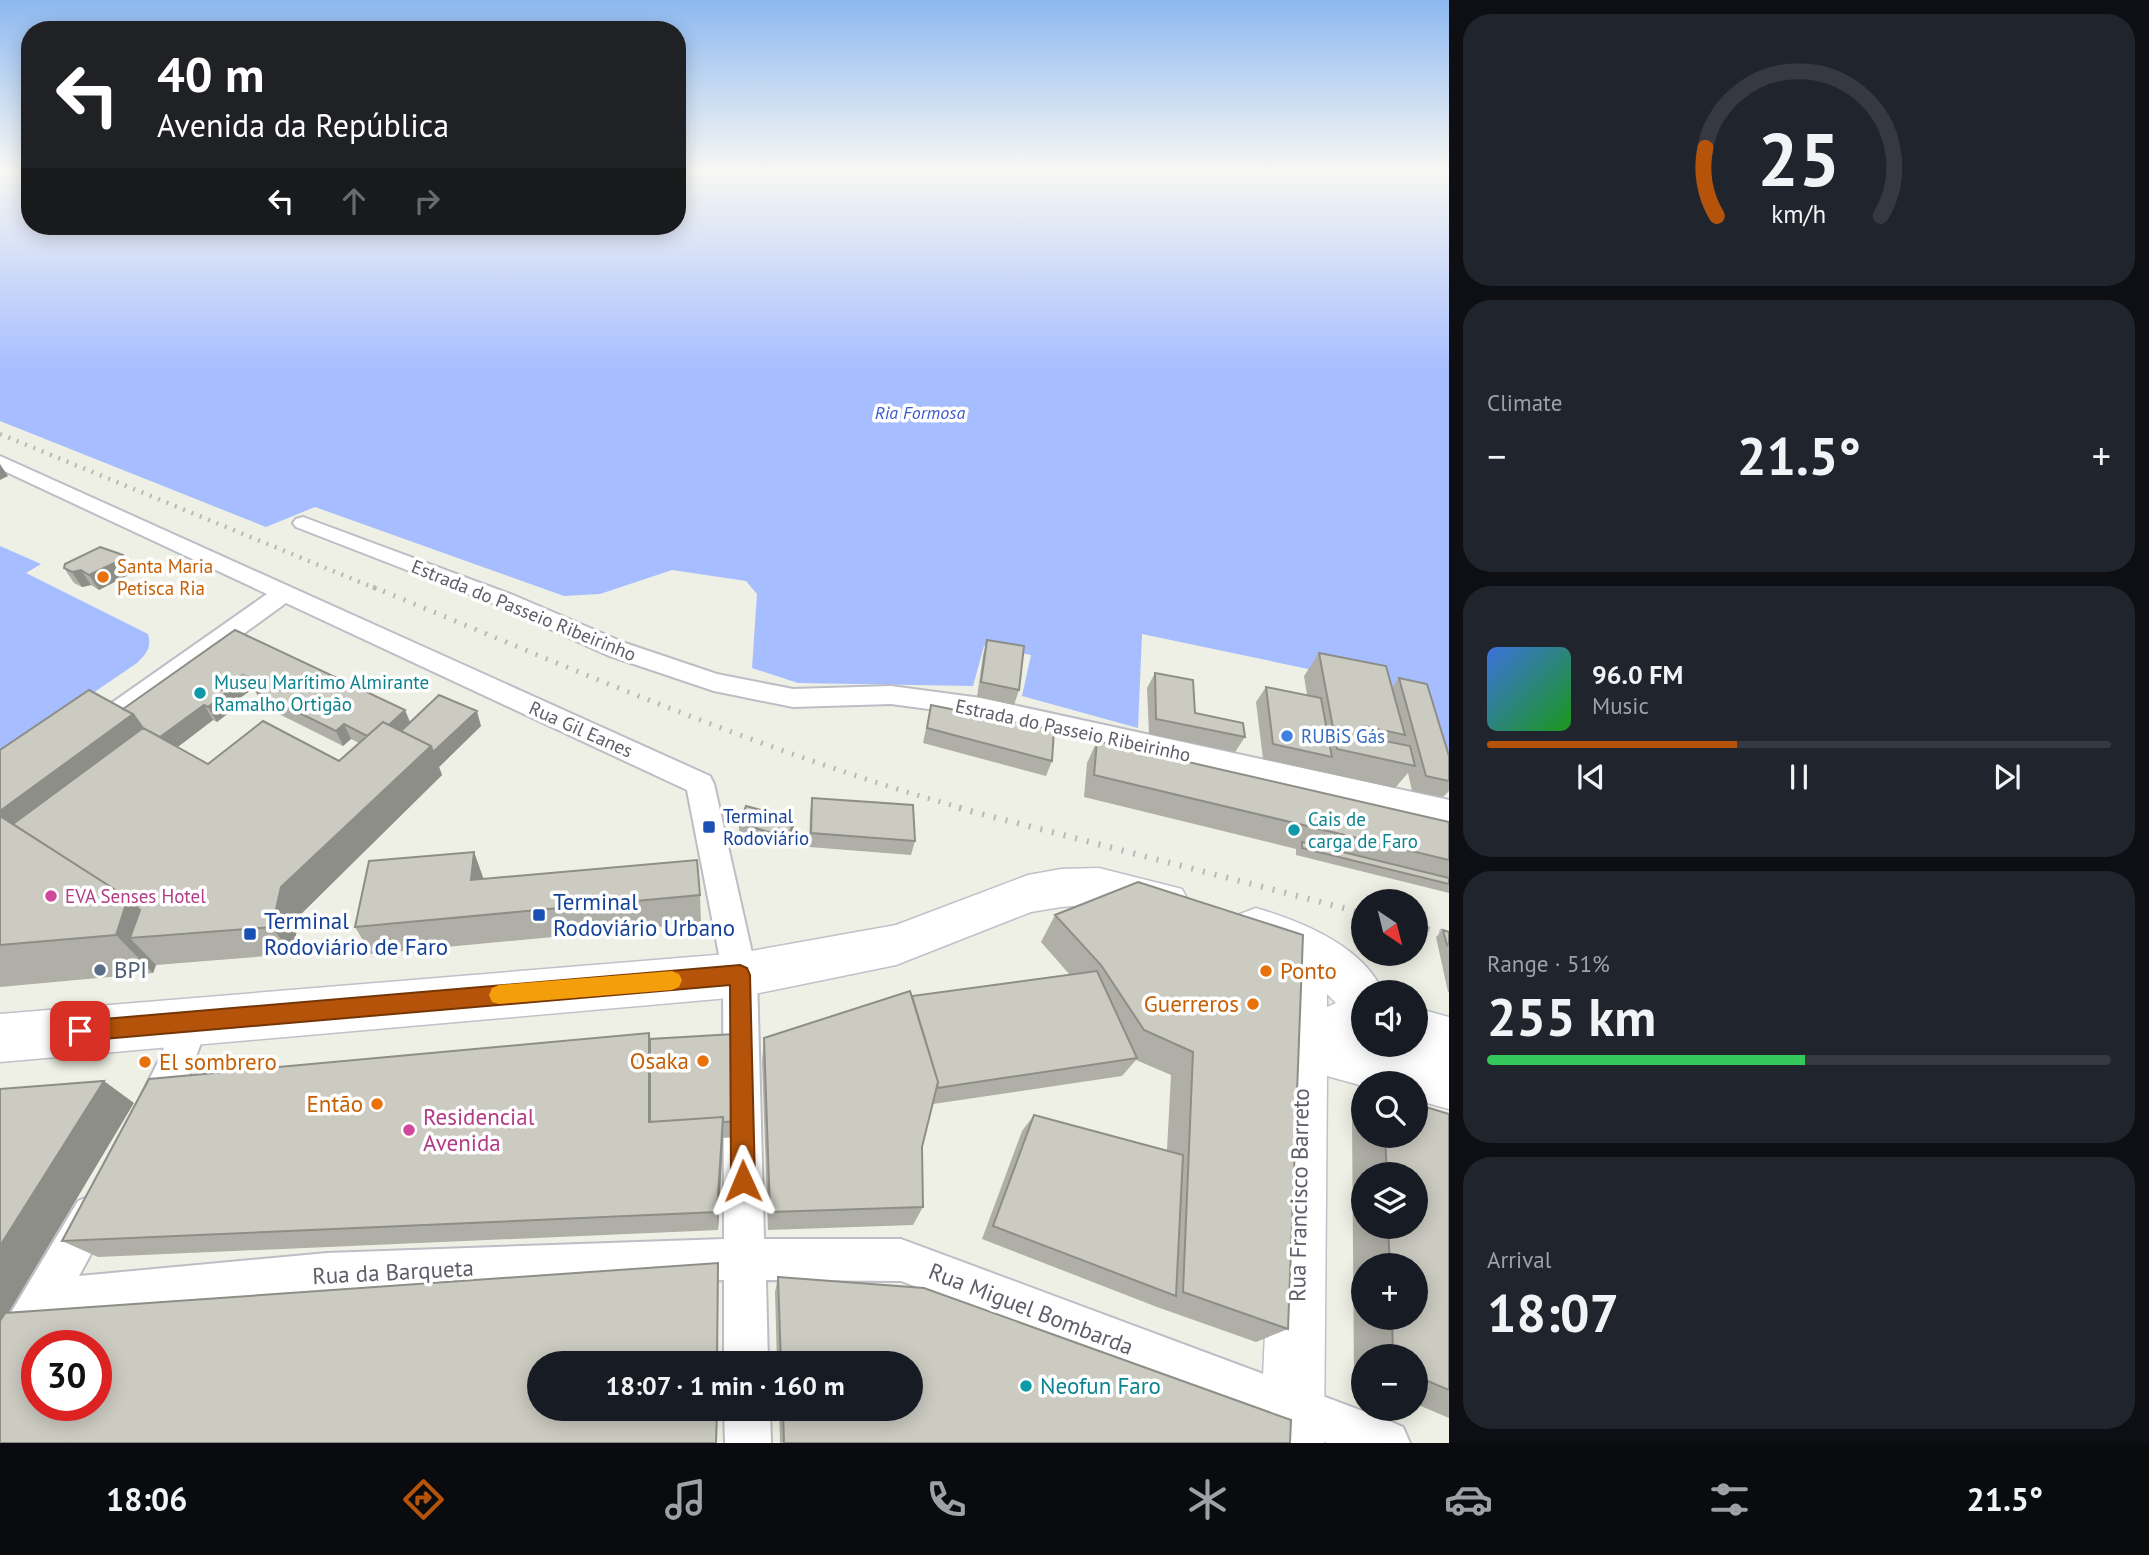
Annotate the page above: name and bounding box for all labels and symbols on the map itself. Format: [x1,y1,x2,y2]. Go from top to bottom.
water label: Ria Formosa [875,401,965,424]
place label: Santa Maria Petisca Ria [117,554,213,600]
street label: Estrada do Passeio Ribeirinho [408,554,640,666]
marker: Santa Maria Petisca Ria [95,569,111,585]
place label: Museu Marítimo Almirante Ramalho Ortigão [214,670,429,716]
marker: Museu Marítimo Almirante Ramalho Ortigão [192,685,208,701]
street label: Estrada do Passeio Ribeirinho [953,693,1193,767]
street label: Rua Gil Eanes [525,695,637,763]
place label: RUBiS Gás [1301,724,1385,748]
marker: RUBiS Gás [1279,728,1295,744]
place label: Terminal Rodoviário [723,804,809,850]
place label: Cais de carga de Faro [1308,807,1418,853]
marker: Terminal Rodoviário [701,819,717,835]
marker: Cais de carga de Faro [1286,822,1302,838]
place label: EVA Senses Hotel [65,884,206,908]
place label: Terminal Rodoviário Urbano [553,887,735,942]
marker: EVA Senses Hotel [43,888,59,904]
north arrow [1351,889,1428,966]
place label: Terminal Rodoviário de Faro [264,906,448,961]
marker: Terminal Rodoviário Urbano [531,907,547,923]
marker: Terminal Rodoviário de Faro [242,926,258,942]
place label: BPI [114,955,147,984]
place label: Ponto [1280,956,1337,985]
marker: BPI [92,962,108,978]
marker: Ponto [1258,963,1274,979]
place label: Guerreros [1144,989,1239,1018]
marker: Guerreros [1245,996,1261,1012]
pin [50,1001,110,1061]
place label: Osaka [630,1046,689,1075]
place label: El sombrero [159,1047,277,1076]
marker: Osaka [695,1053,711,1069]
marker: El sombrero [137,1054,153,1070]
street label: Rua Francisco Barreto [1282,1088,1315,1302]
place label: Então [307,1089,363,1118]
marker: Então [369,1096,385,1112]
place label: Residencial Avenida [423,1102,535,1157]
marker: Residencial Avenida [401,1122,417,1138]
position arrow [706,1144,780,1218]
street label: Rua da Barqueta [312,1253,474,1290]
street label: Rua Miguel Bombarda [925,1256,1138,1361]
speed limit sign: 30 [21,1330,112,1421]
place label: Neofun Faro [1040,1371,1161,1400]
marker: Neofun Faro [1018,1378,1034,1394]

